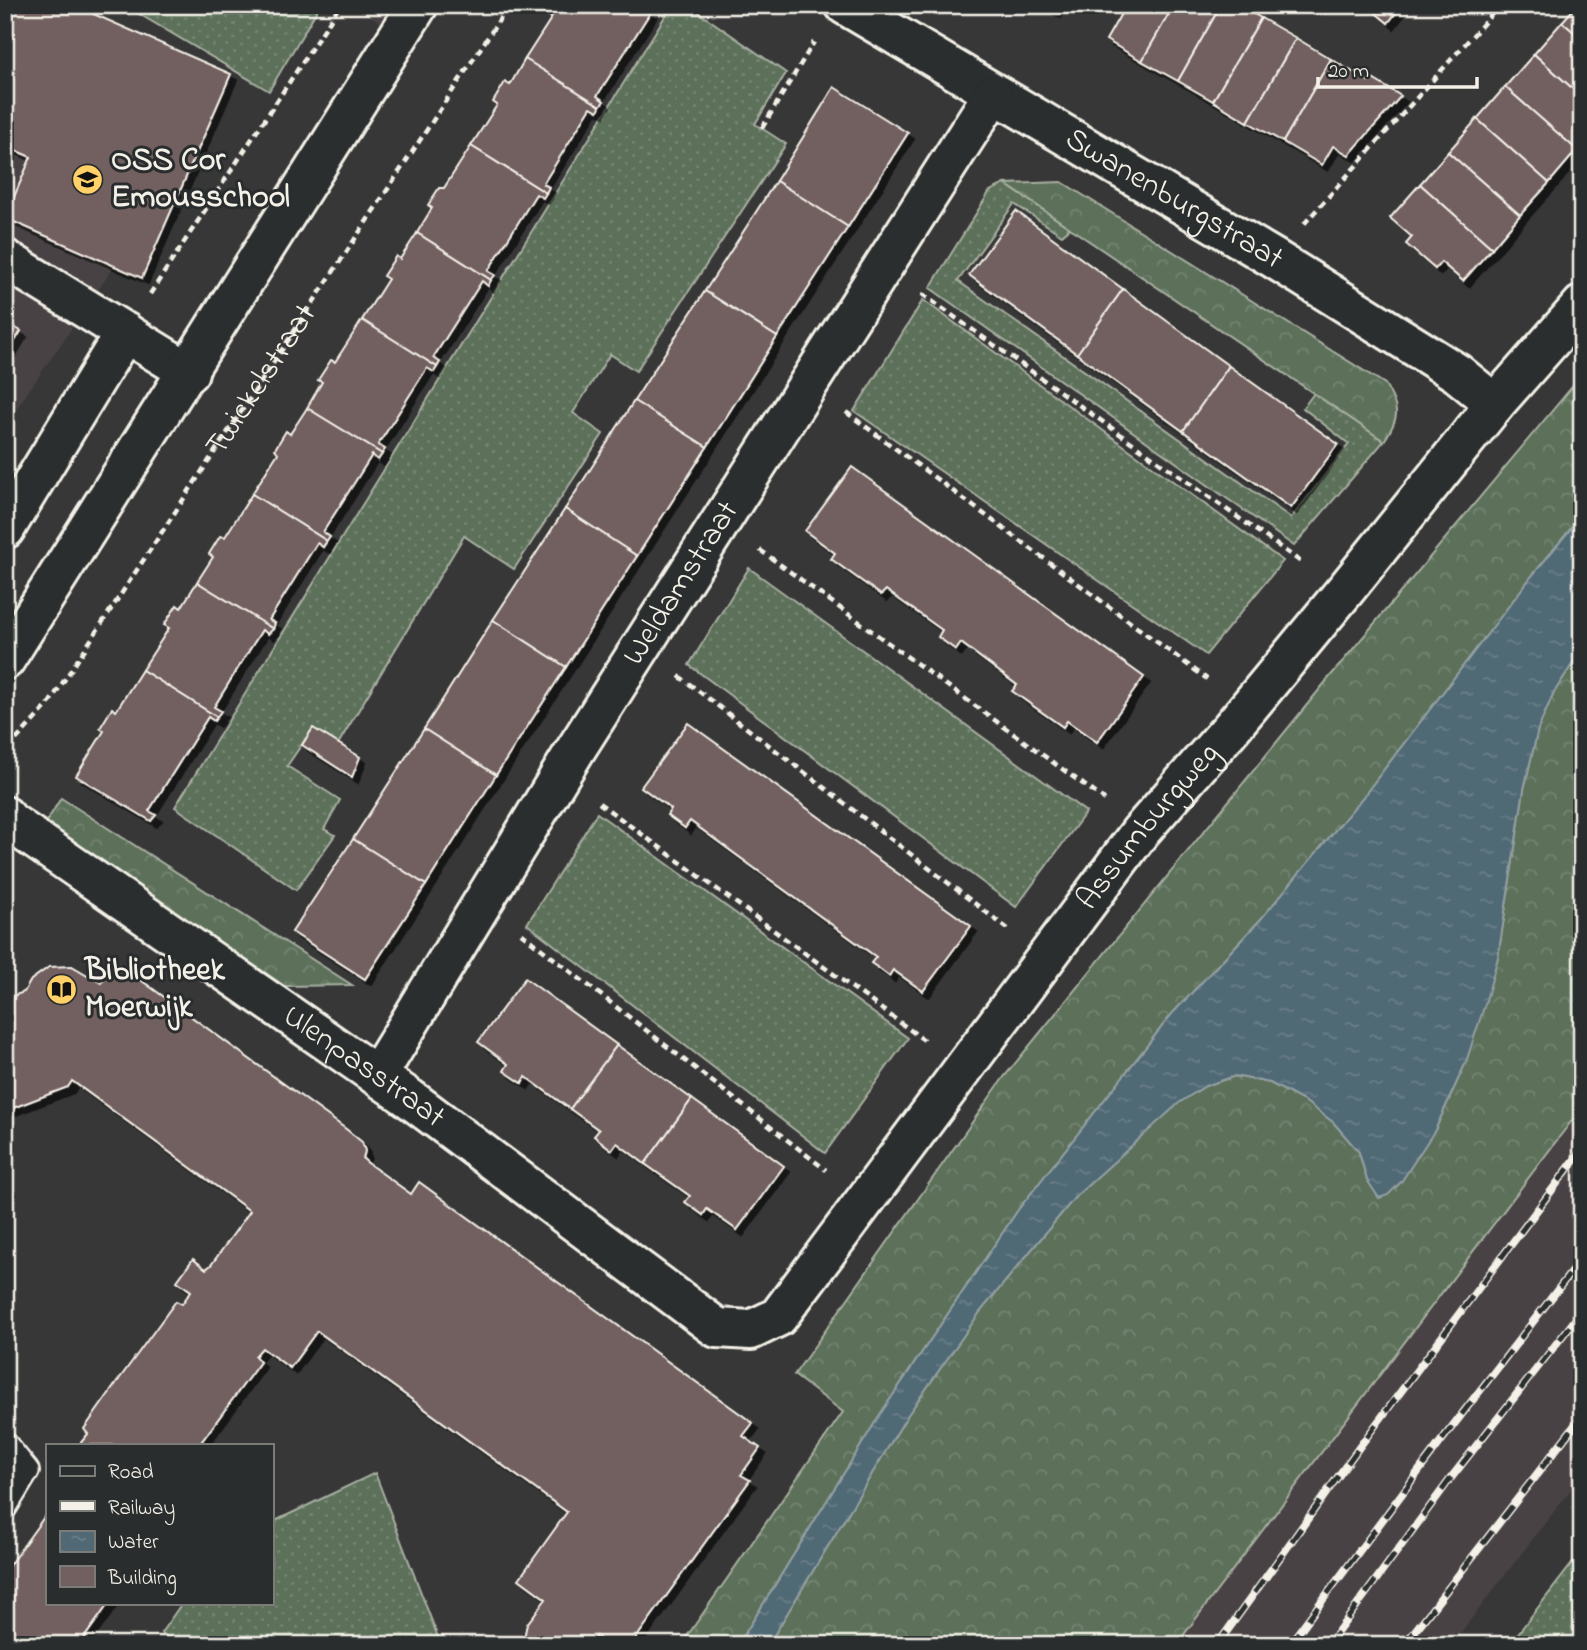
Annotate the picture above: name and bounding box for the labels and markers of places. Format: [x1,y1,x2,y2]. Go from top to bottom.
place label: OSS Cor Emousschool [111,138,290,222]
school or university icon: OSS Cor Emousschool [71,162,105,196]
place label: Bibliotheek Moerwijk [83,948,226,1032]
library icon: Bibliotheek Moerwijk [45,972,79,1006]

